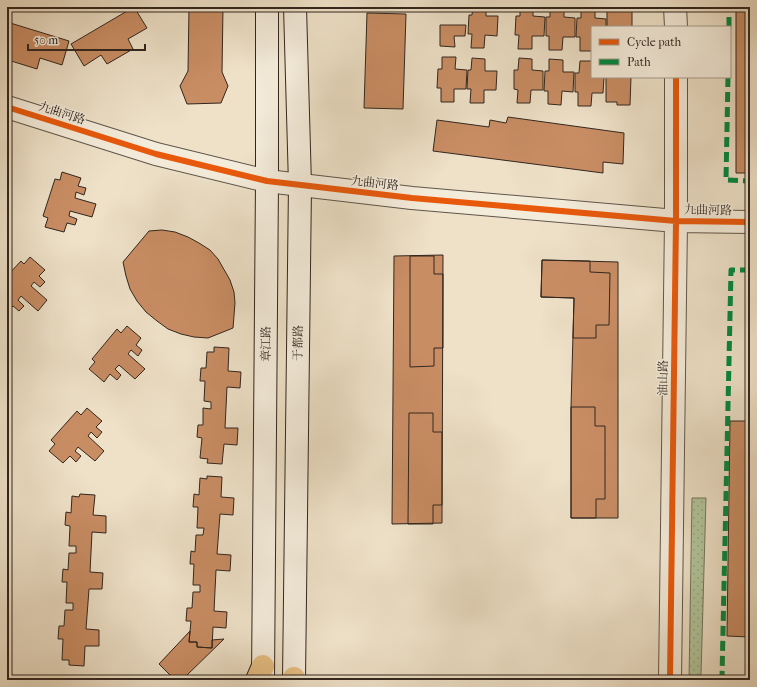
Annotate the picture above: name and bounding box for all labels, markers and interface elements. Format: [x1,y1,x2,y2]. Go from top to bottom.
scale bar [28,26,145,52]
legend [591,26,731,78]
text: 50 m [34,33,58,47]
text: Cycle path [627,35,682,49]
text: Path [627,55,651,69]
street label: 九曲河路 [37,99,87,127]
street label: 九曲河路 [350,174,400,192]
street label: 九曲河路 [684,203,732,217]
street label: 于都路 [291,325,305,361]
street label: 章江路 [259,326,273,362]
street label: 油山路 [656,360,670,396]

